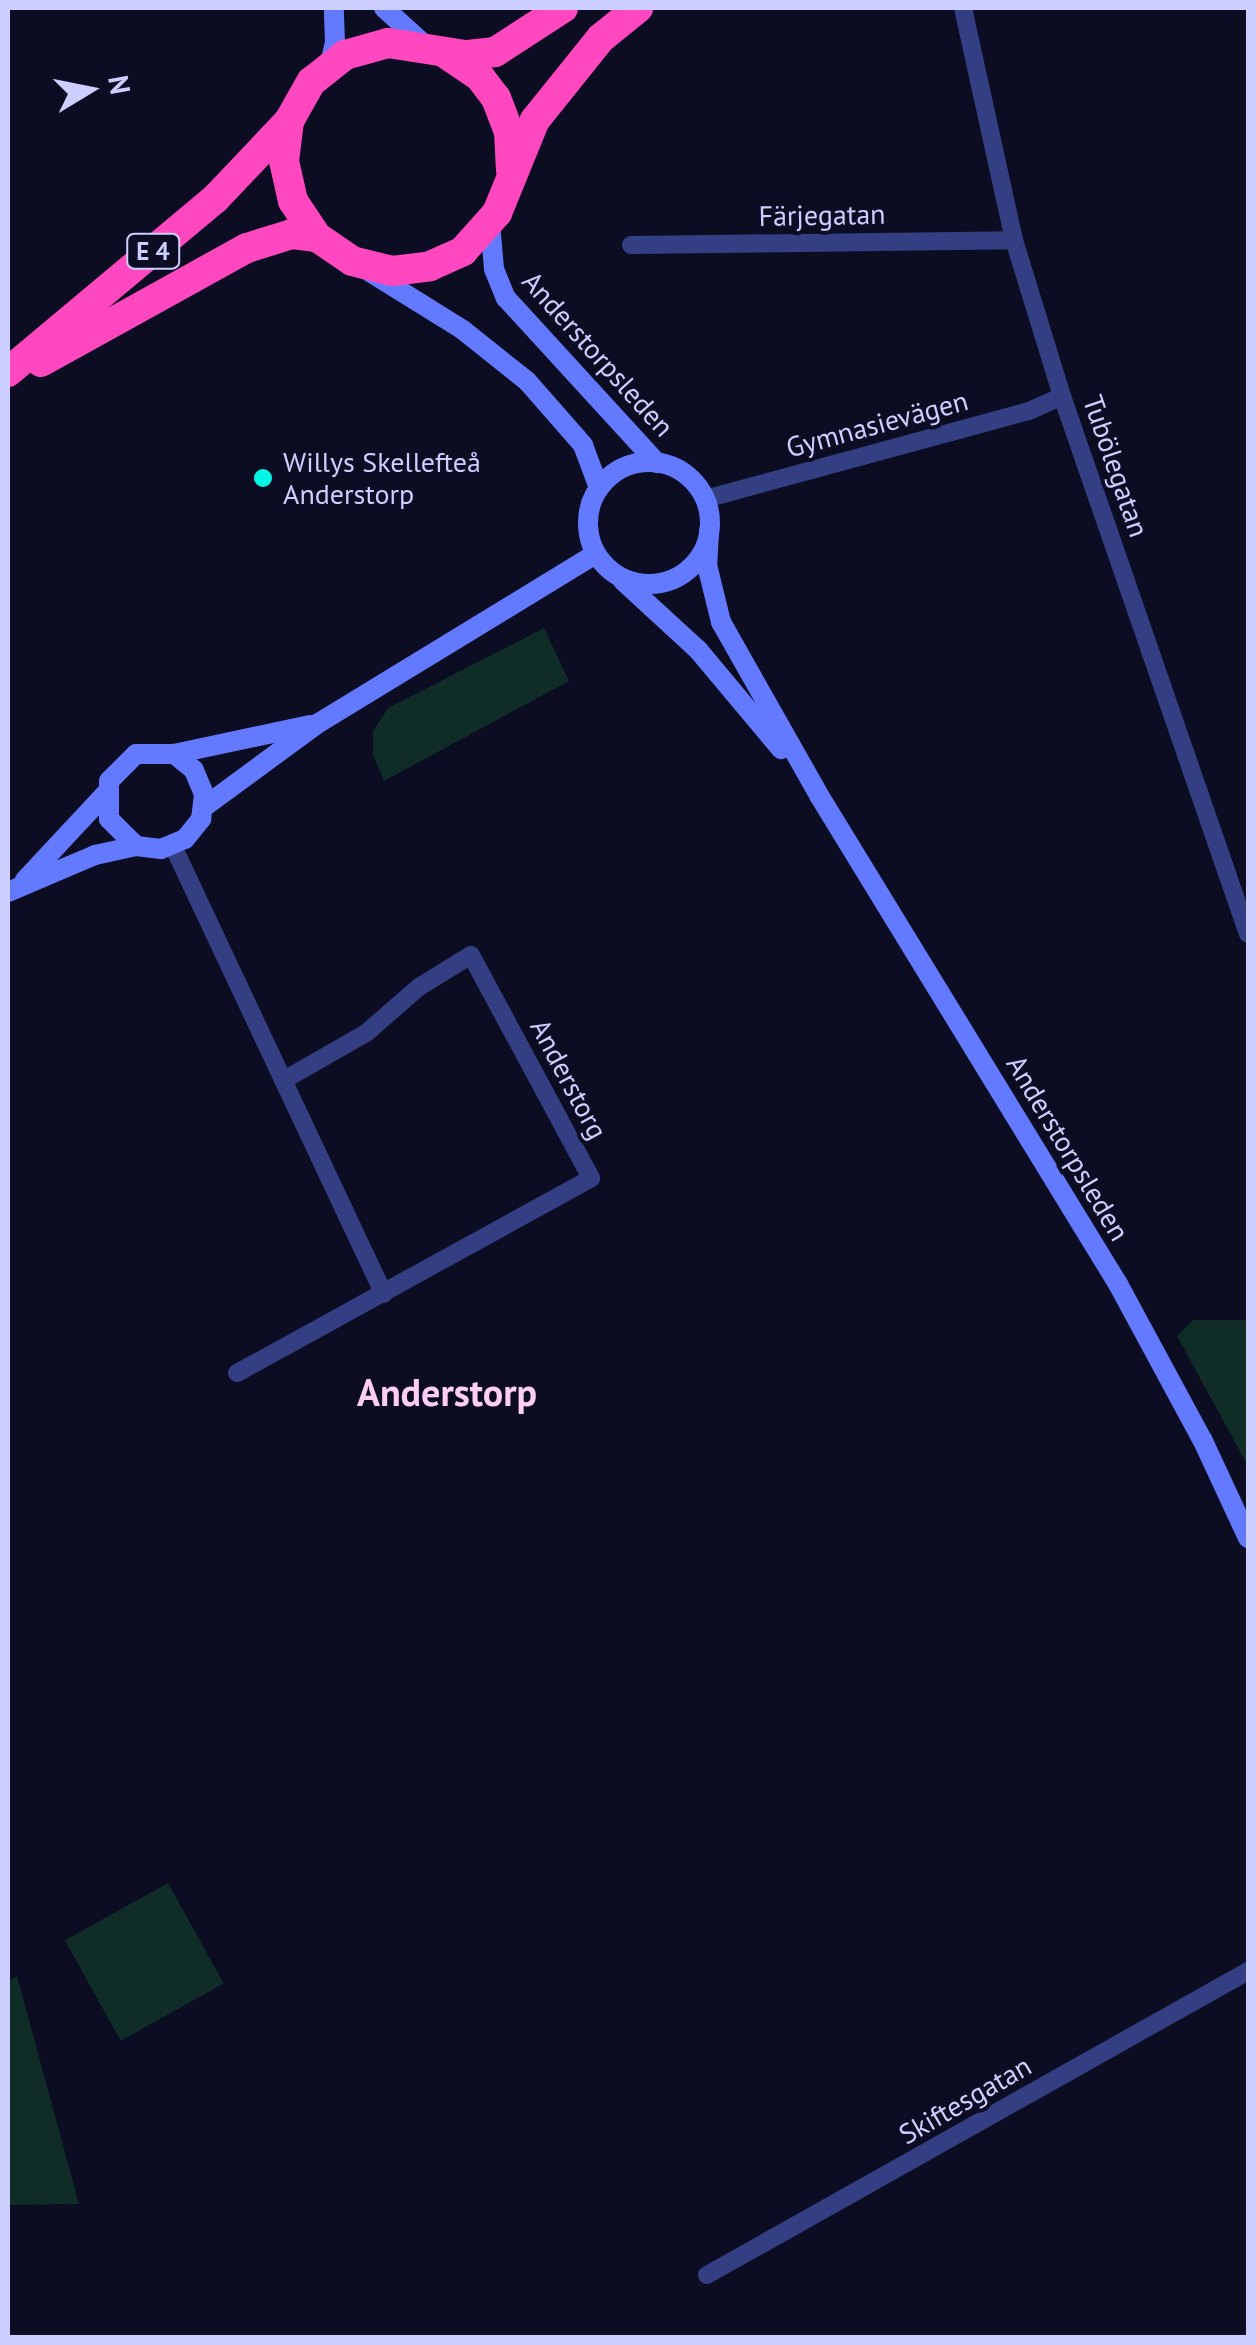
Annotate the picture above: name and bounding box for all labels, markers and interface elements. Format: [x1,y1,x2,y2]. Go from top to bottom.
north arrow [40,40,140,140]
text: N [100,72,140,97]
street label: Färjegatan [758,197,886,233]
road number: E 4 [126,231,180,271]
street label: Anderstorpsleden [515,265,681,443]
street label: Gymnasievägen [782,384,972,464]
street label: Tubölegatan [1076,391,1156,541]
place label: Willys Skellefteå Anderstorp [283,445,481,511]
marker: Willys Skellefteå Anderstorp [252,467,274,489]
street label: Anderstorg [523,1013,615,1145]
street label: Anderstorpsleden [1000,1049,1136,1247]
district label: Anderstorp [357,1369,537,1415]
street label: Skiftesgatan [893,2049,1037,2151]

